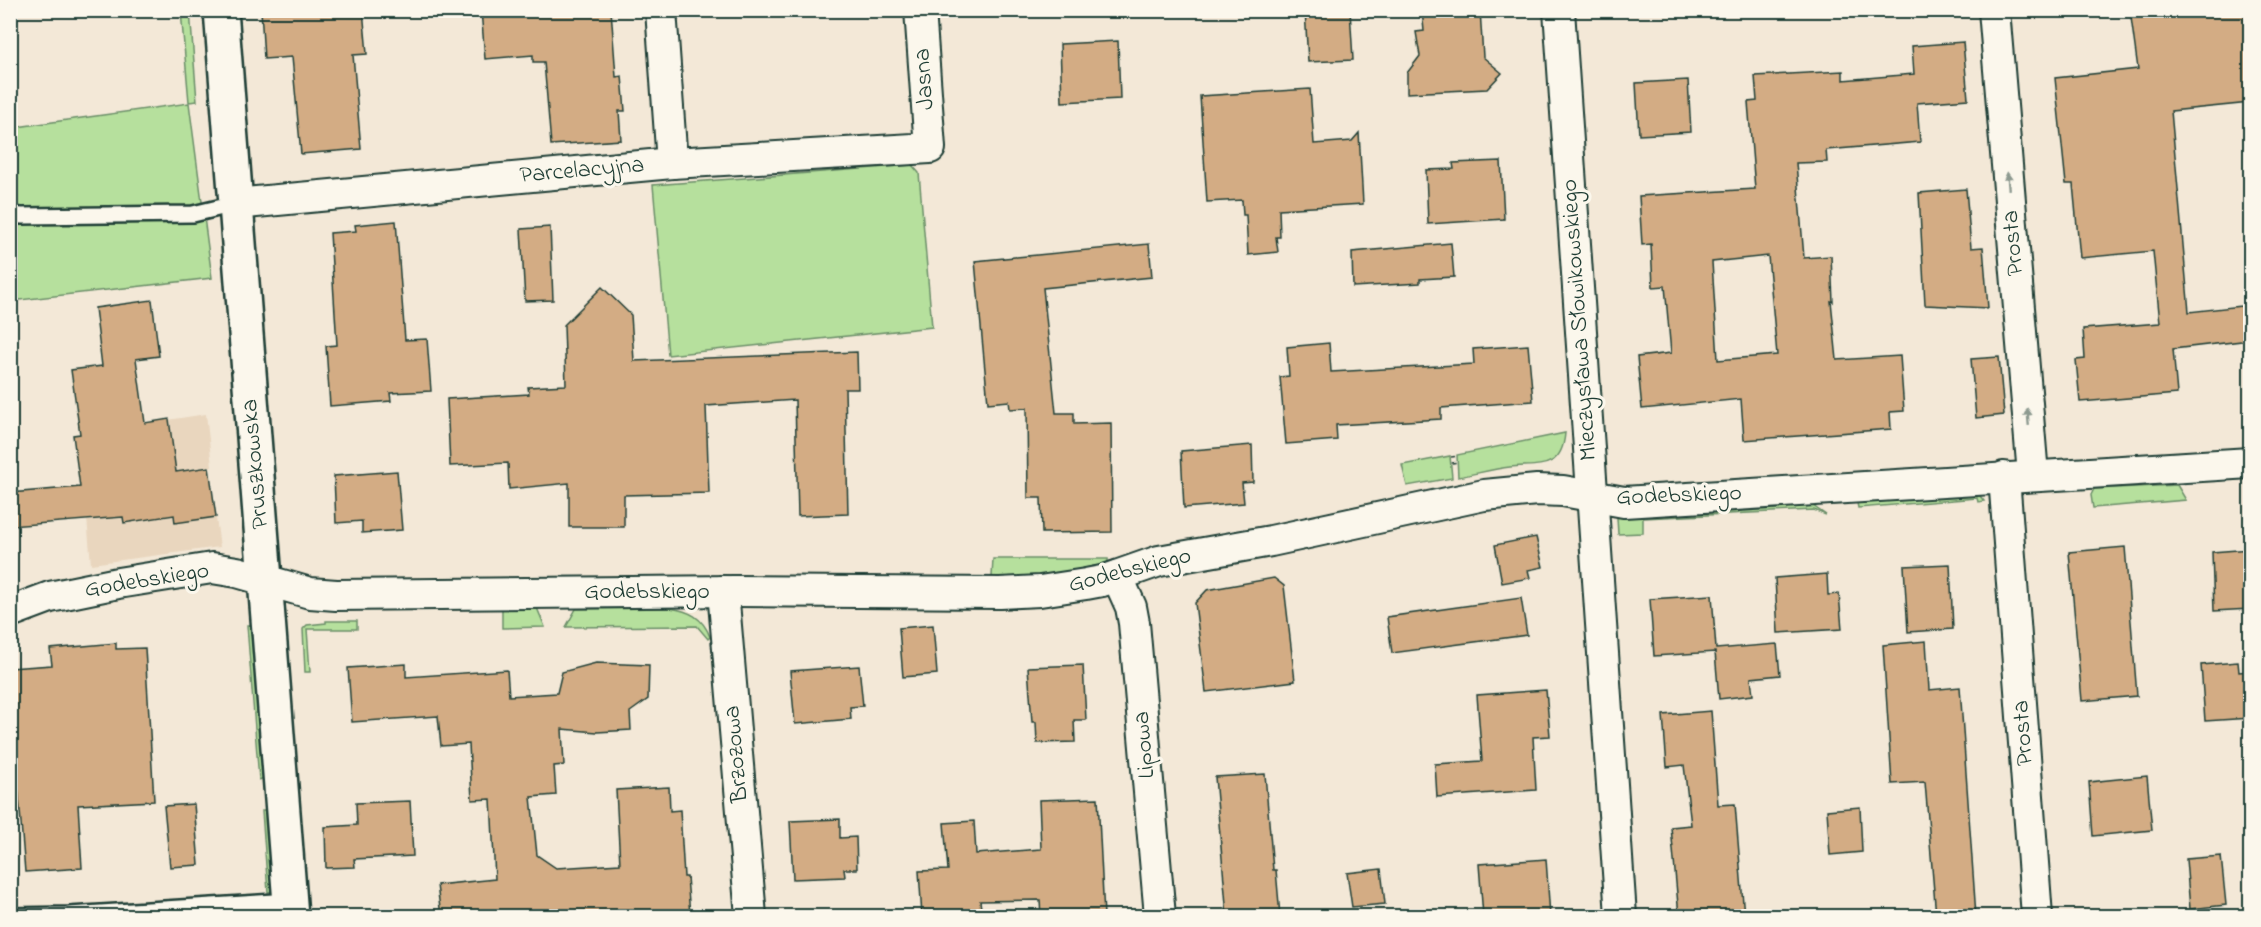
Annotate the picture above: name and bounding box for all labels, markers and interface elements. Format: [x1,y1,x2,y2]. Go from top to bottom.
street label: Jasna [905,47,945,111]
street label: Parcelacyjna [518,148,646,195]
one-way arrow [2003,171,2013,190]
street label: Mieczysława Słowikowskiego [1553,178,1608,462]
street label: Prosta [1994,209,2034,277]
street label: Pruszkowska [233,398,279,530]
one-way arrow [2023,408,2033,427]
street label: Godebskiego [1616,476,1742,516]
street label: Godebskiego [1065,539,1195,603]
street label: Godebskiego [82,554,212,608]
street label: Godebskiego [584,575,710,610]
street label: Prosta [2004,699,2044,767]
street label: Brzozowa [715,704,759,805]
street label: Lipowa [1125,710,1165,780]

